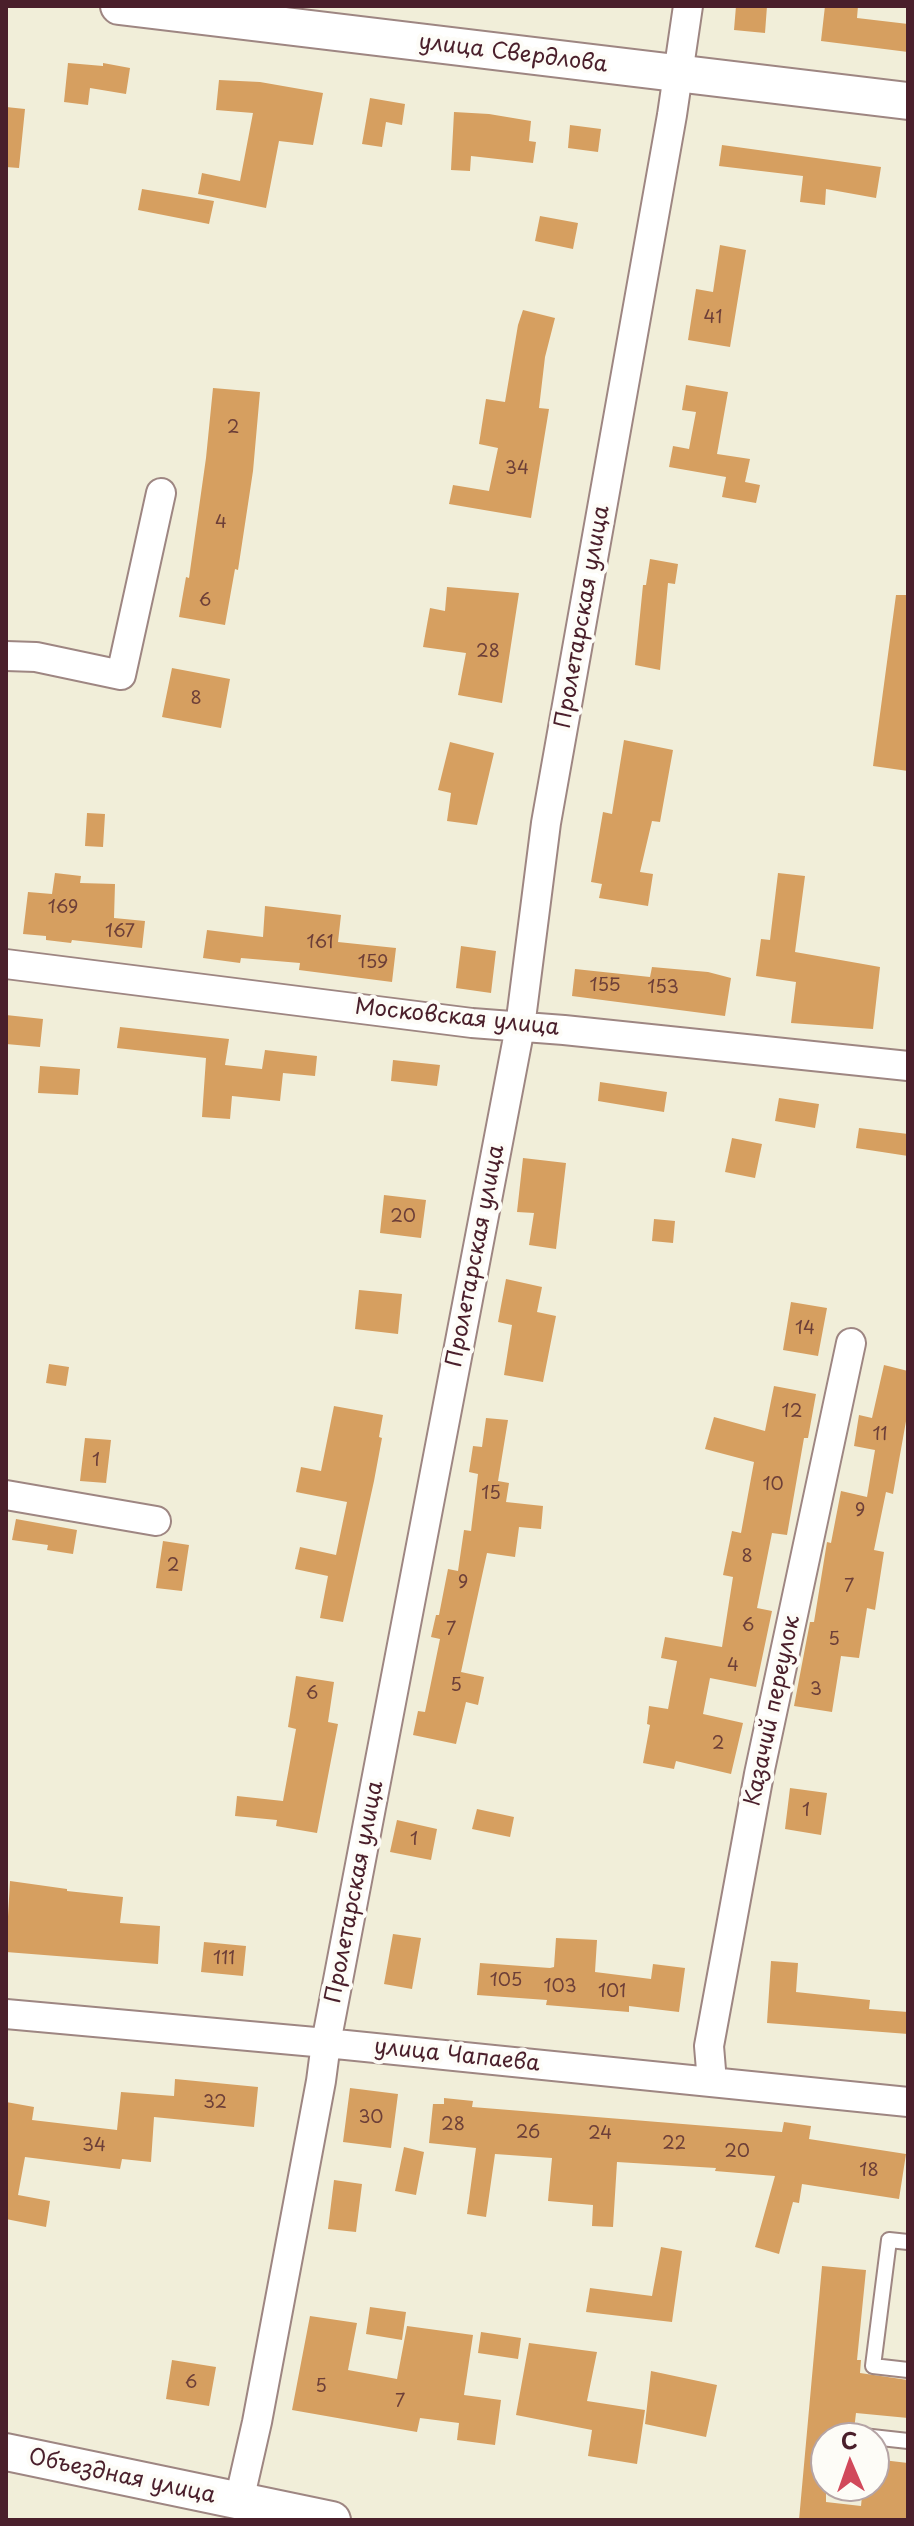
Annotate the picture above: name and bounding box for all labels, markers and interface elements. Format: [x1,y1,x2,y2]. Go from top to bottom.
street label: улица Свердлова [417,29,609,79]
house number: 41 [704,307,722,329]
house number: 2 [227,417,239,439]
house number: 34 [505,458,529,480]
street label: Пролетарская улица [550,503,616,731]
house number: 4 [215,512,227,534]
house number: 6 [199,590,211,612]
house number: 28 [476,641,500,663]
house number: 8 [190,688,202,710]
house number: 169 [48,897,78,919]
house number: 167 [105,921,135,943]
house number: 161 [307,932,333,954]
house number: 159 [358,952,388,974]
house number: 155 [589,975,621,997]
house number: 153 [647,977,679,999]
street label: Московская улица [353,994,561,1042]
street label: Пролетарская улица [441,1143,511,1369]
house number: 20 [390,1206,416,1228]
house number: 14 [795,1318,815,1340]
house number: 12 [782,1401,802,1423]
house number: 11 [872,1424,888,1446]
house number: 1 [92,1450,100,1472]
house number: 10 [762,1474,784,1496]
house number: 15 [481,1483,501,1505]
house number: 9 [855,1500,865,1522]
house number: 8 [741,1546,753,1568]
house number: 2 [167,1555,179,1577]
house number: 9 [458,1572,468,1594]
house number: 7 [844,1576,854,1598]
street label: Казачий переулок [740,1613,806,1809]
house number: 6 [742,1615,754,1637]
house number: 7 [446,1619,456,1641]
house number: 5 [828,1629,840,1651]
house number: 4 [727,1655,739,1677]
house number: 5 [450,1675,462,1697]
house number: 3 [810,1679,822,1701]
house number: 6 [306,1683,318,1705]
house number: 2 [712,1733,724,1755]
street label: Пролетарская улица [320,1779,390,2005]
house number: 1 [802,1800,810,1822]
house number: 1 [410,1829,418,1851]
house number: 111 [213,1948,235,1970]
house number: 105 [490,1970,522,1992]
house number: 103 [543,1976,577,1998]
house number: 101 [598,1981,626,2003]
street label: улица Чапаева [373,2034,541,2078]
house number: 32 [203,2092,227,2114]
house number: 30 [358,2107,384,2129]
house number: 28 [441,2114,465,2136]
house number: 26 [516,2122,540,2144]
house number: 24 [588,2123,612,2145]
house number: 22 [662,2133,686,2155]
house number: 34 [82,2135,106,2157]
house number: 20 [724,2141,750,2163]
house number: 18 [859,2160,879,2182]
house number: 6 [185,2372,197,2394]
house number: 5 [315,2376,327,2398]
house number: 7 [395,2391,405,2413]
north arrow [810,2422,890,2502]
text: С [840,2423,858,2456]
street label: Объездная улица [26,2444,218,2510]

